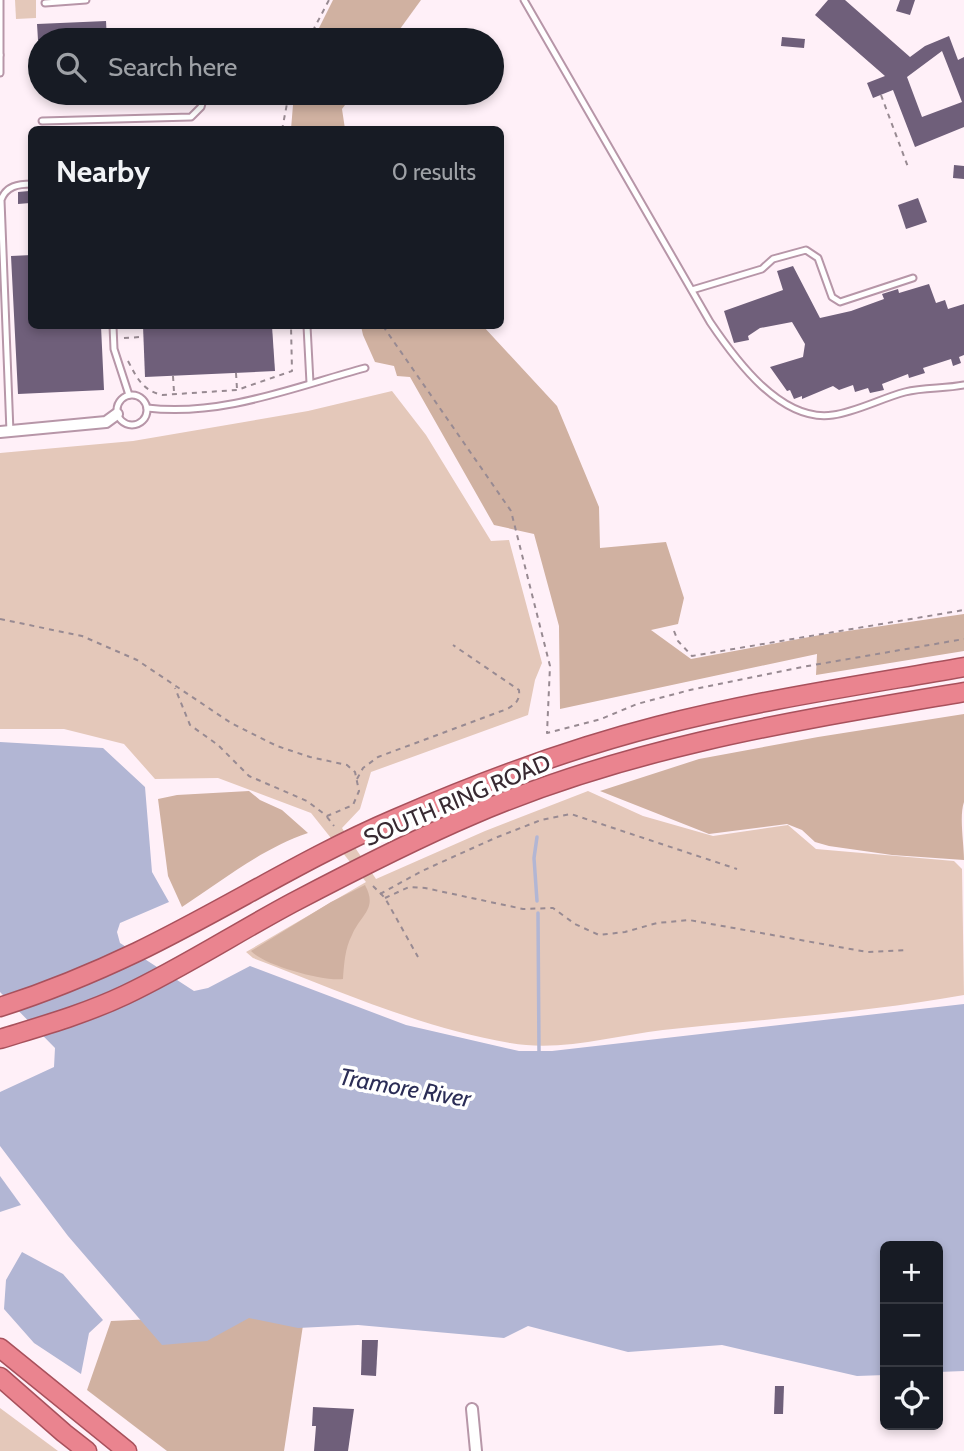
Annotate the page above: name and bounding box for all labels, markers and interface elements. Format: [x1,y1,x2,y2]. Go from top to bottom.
search box [28,28,504,105]
icon: search [52,48,90,86]
text: Search here [108,51,237,83]
text: Nearby [56,153,150,190]
text: 0 results [392,158,476,186]
street label: SOUTH RING ROAD [359,748,555,852]
water label: Tramore River [337,1062,475,1114]
map controls [880,1241,943,1430]
button: + [880,1241,943,1304]
button: − [880,1304,943,1367]
button: locate [880,1367,943,1430]

